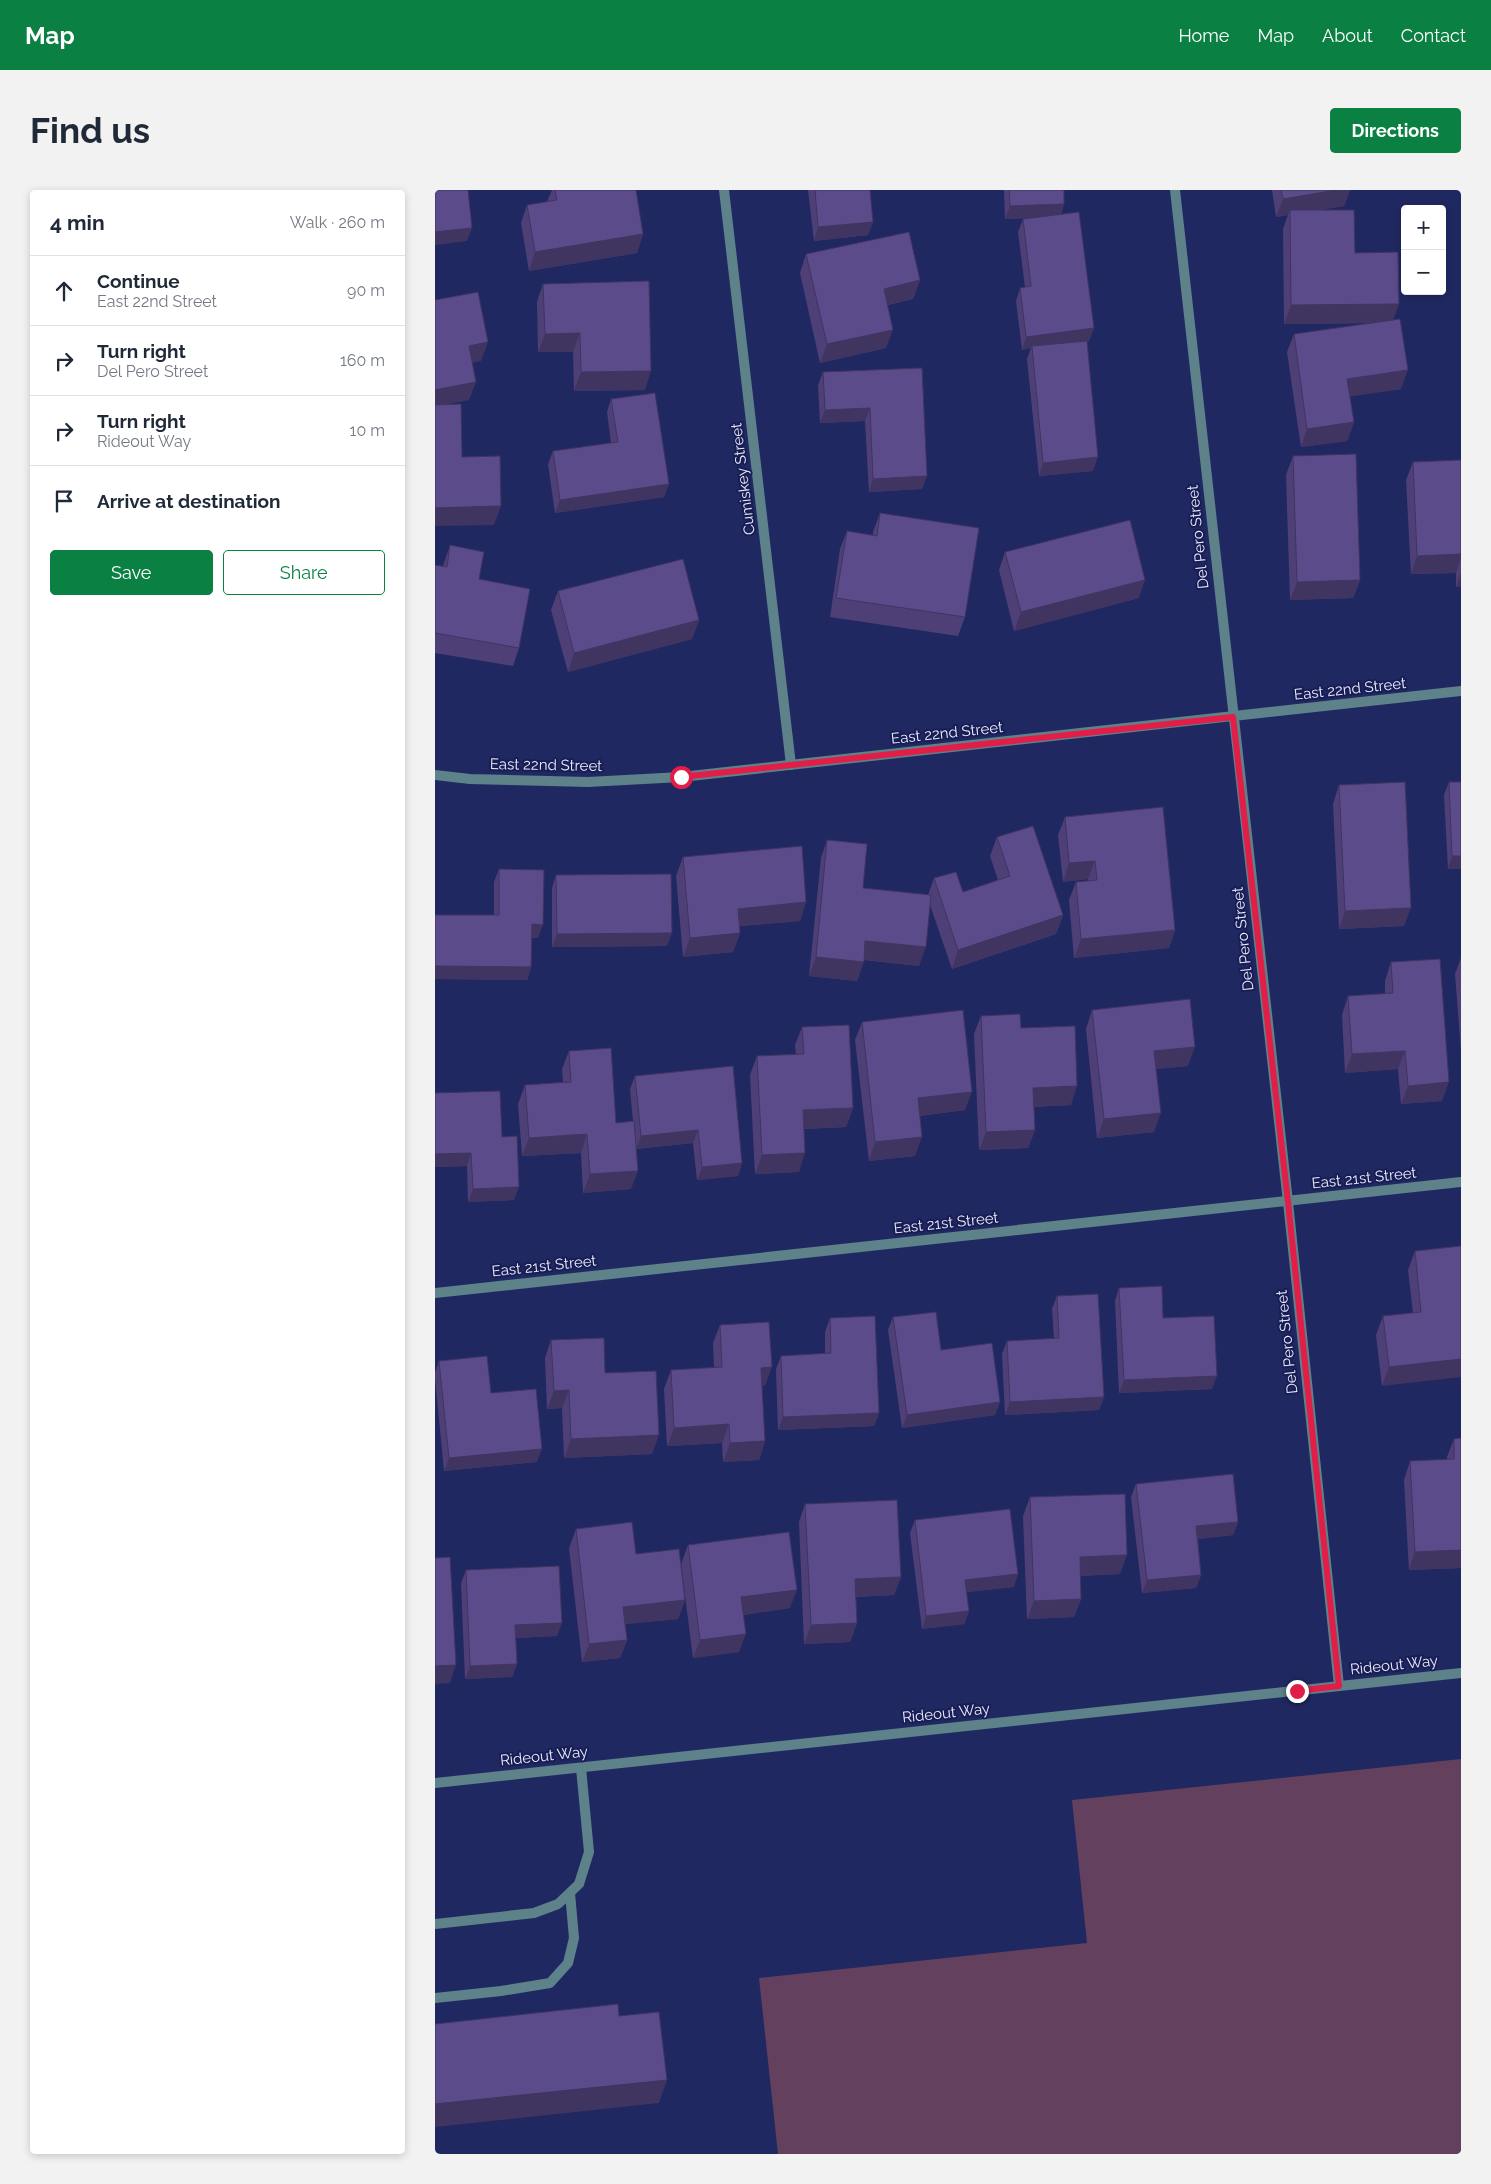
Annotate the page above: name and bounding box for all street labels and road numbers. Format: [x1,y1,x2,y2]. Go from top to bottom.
street label: Cumiskey Street [727,422,759,536]
street label: Del Pero Street [1184,484,1212,590]
street label: East 22nd Street [1293,674,1407,704]
street label: East 22nd Street [890,718,1004,748]
street label: East 22nd Street [490,755,602,775]
street label: Del Pero Street [1229,886,1257,992]
street label: East 21st Street [1311,1164,1417,1192]
street label: East 21st Street [893,1209,999,1237]
street label: East 21st Street [491,1252,597,1280]
street label: Del Pero Street [1273,1289,1301,1395]
street label: Rideout Way [1349,1651,1439,1679]
street label: Rideout Way [901,1699,991,1727]
street label: Rideout Way [499,1742,589,1770]

